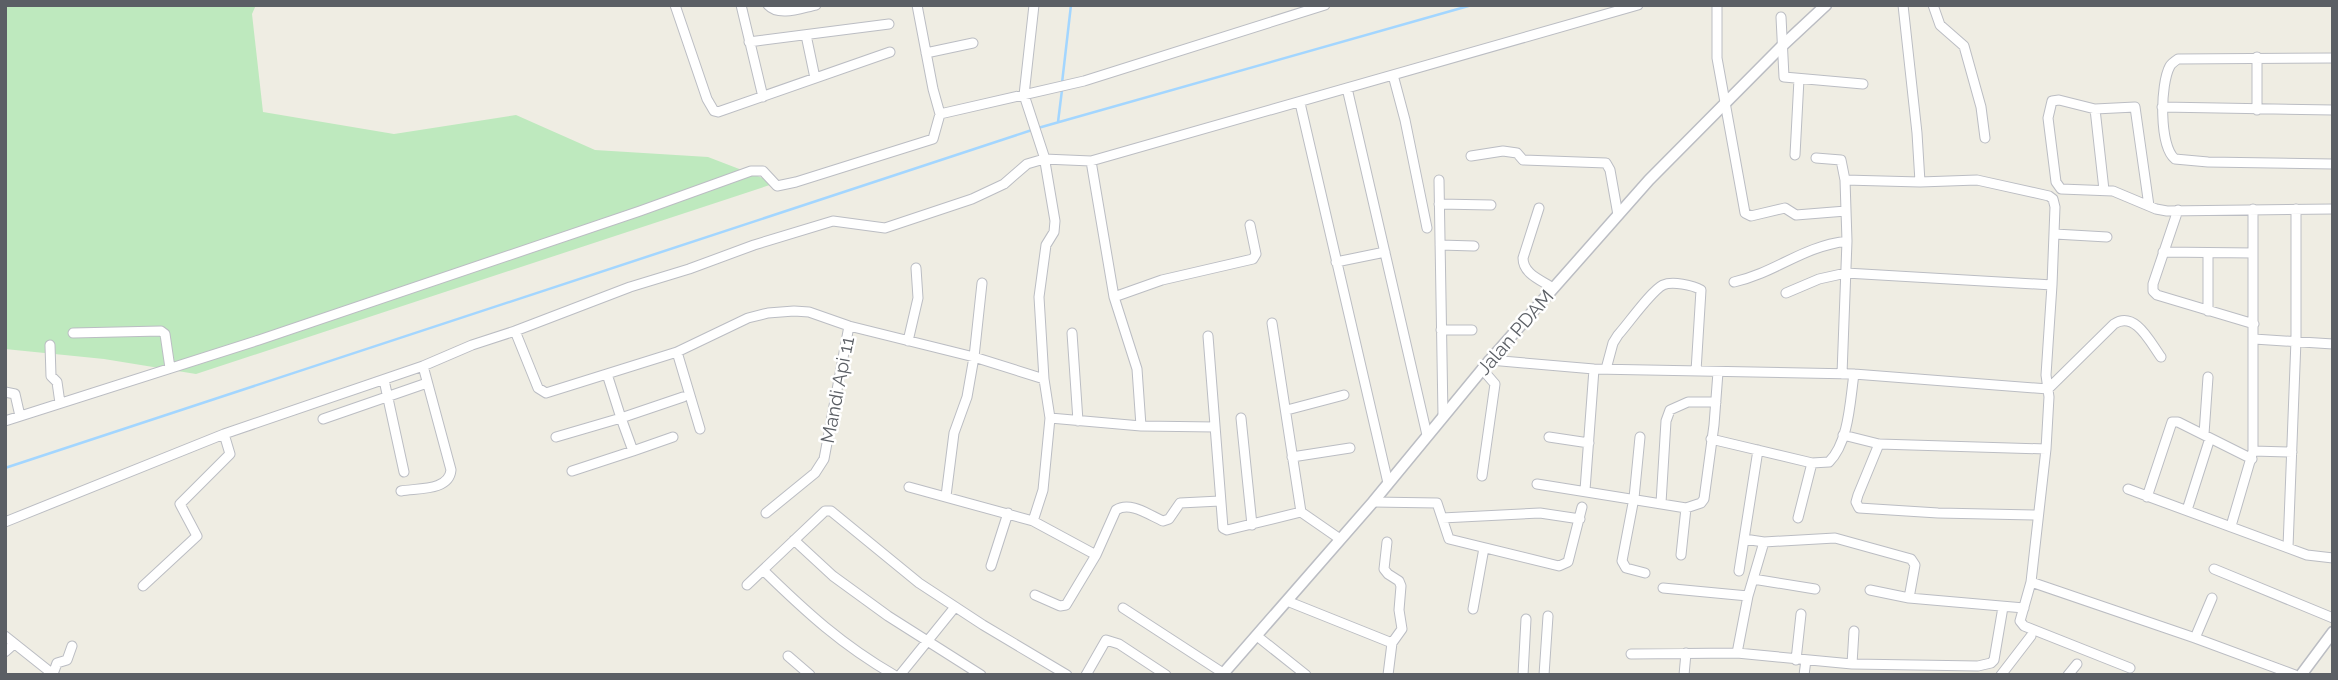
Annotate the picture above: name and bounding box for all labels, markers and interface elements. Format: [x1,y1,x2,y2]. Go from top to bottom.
street label: Jalan PDAM [1472,285,1558,379]
street label: Mandi Api 11 [816,335,858,445]

